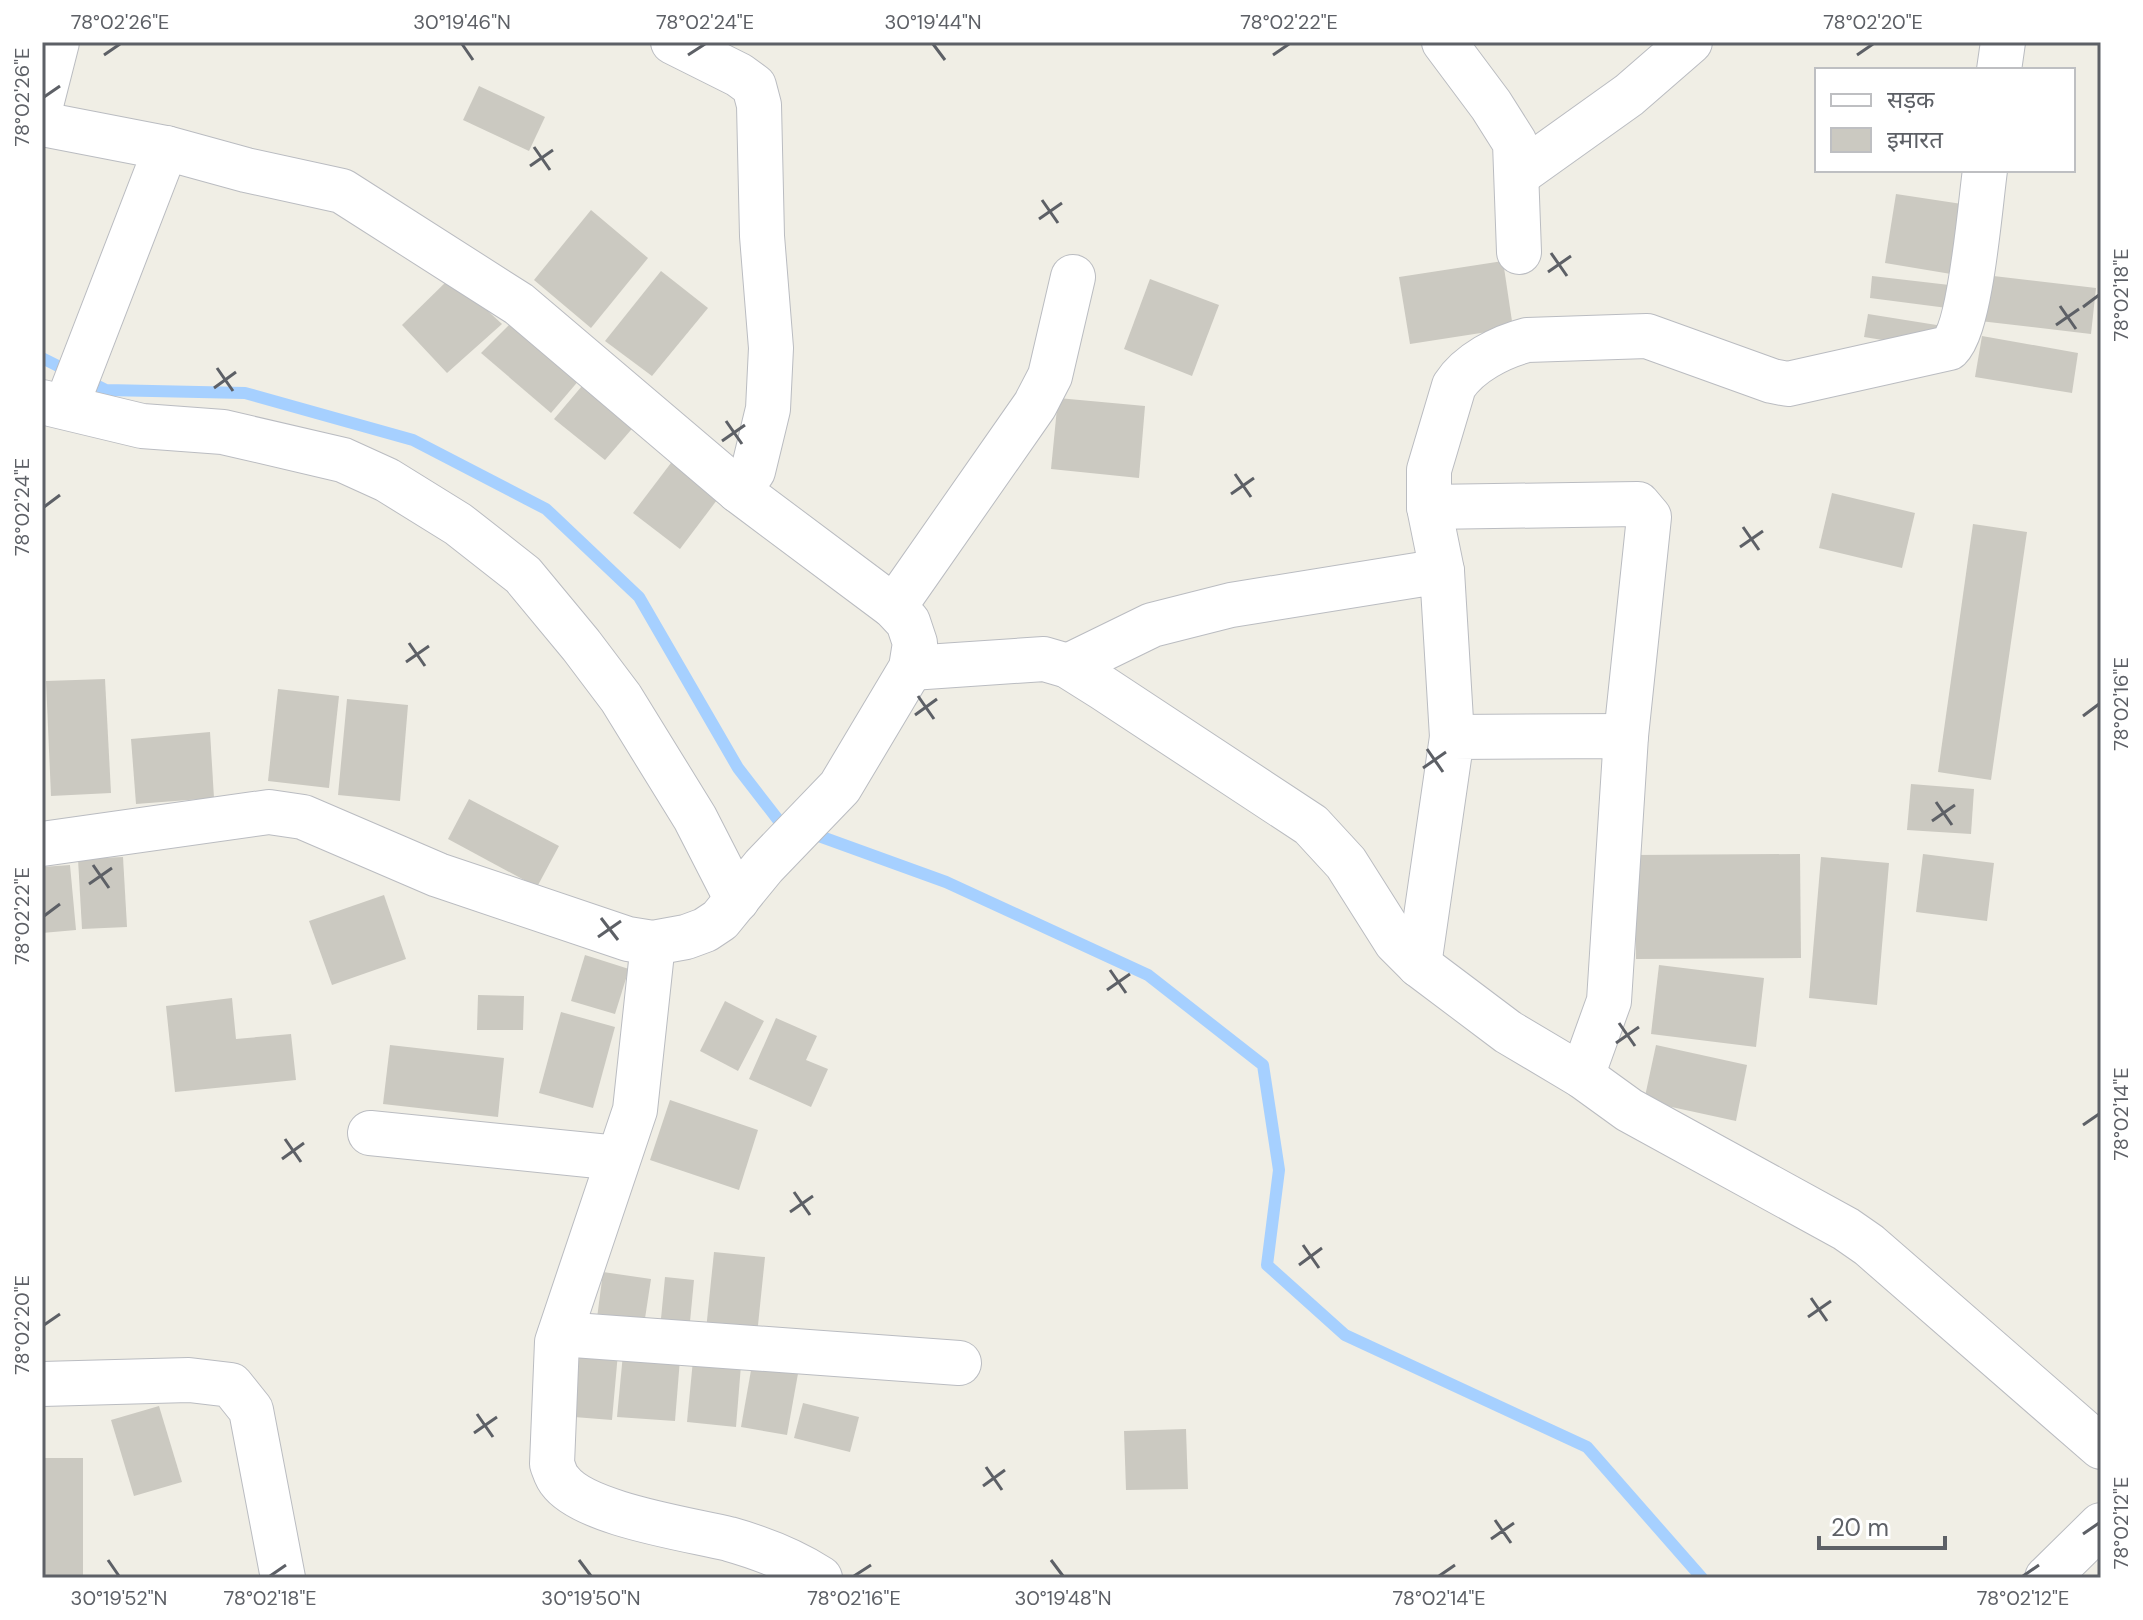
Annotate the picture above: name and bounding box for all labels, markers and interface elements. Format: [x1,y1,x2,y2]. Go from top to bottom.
text: 78°02'26"E [71,9,169,35]
text: 30°19'46"N [413,9,511,35]
text: 78°02'24"E [656,9,754,35]
text: 30°19'44"N [884,9,982,35]
text: 78°02'22"E [1240,9,1338,35]
text: 78°02'20"E [1823,9,1923,35]
text: 78°02'26"E [9,48,35,146]
legend [1815,68,2075,172]
text: सड़क [1887,84,1935,115]
text: इमारत [1887,124,1944,155]
text: 78°02'18"E [2108,248,2134,342]
text: 78°02'24"E [9,458,35,556]
text: 78°02'16"E [2108,657,2134,751]
text: 78°02'22"E [9,867,35,965]
text: 78°02'14"E [2108,1067,2134,1161]
text: 78°02'20"E [9,1275,35,1375]
text: 78°02'12"E [2108,1477,2134,1569]
scale bar [1819,1500,1945,1550]
text: 20 m [1831,1512,1889,1543]
text: 30°19'52"N [71,1585,167,1611]
text: 78°02'18"E [223,1585,317,1611]
text: 30°19'50"N [541,1585,641,1611]
text: 78°02'16"E [807,1585,901,1611]
text: 30°19'48"N [1014,1585,1112,1611]
text: 78°02'14"E [1392,1585,1486,1611]
text: 78°02'12"E [1977,1585,2069,1611]

